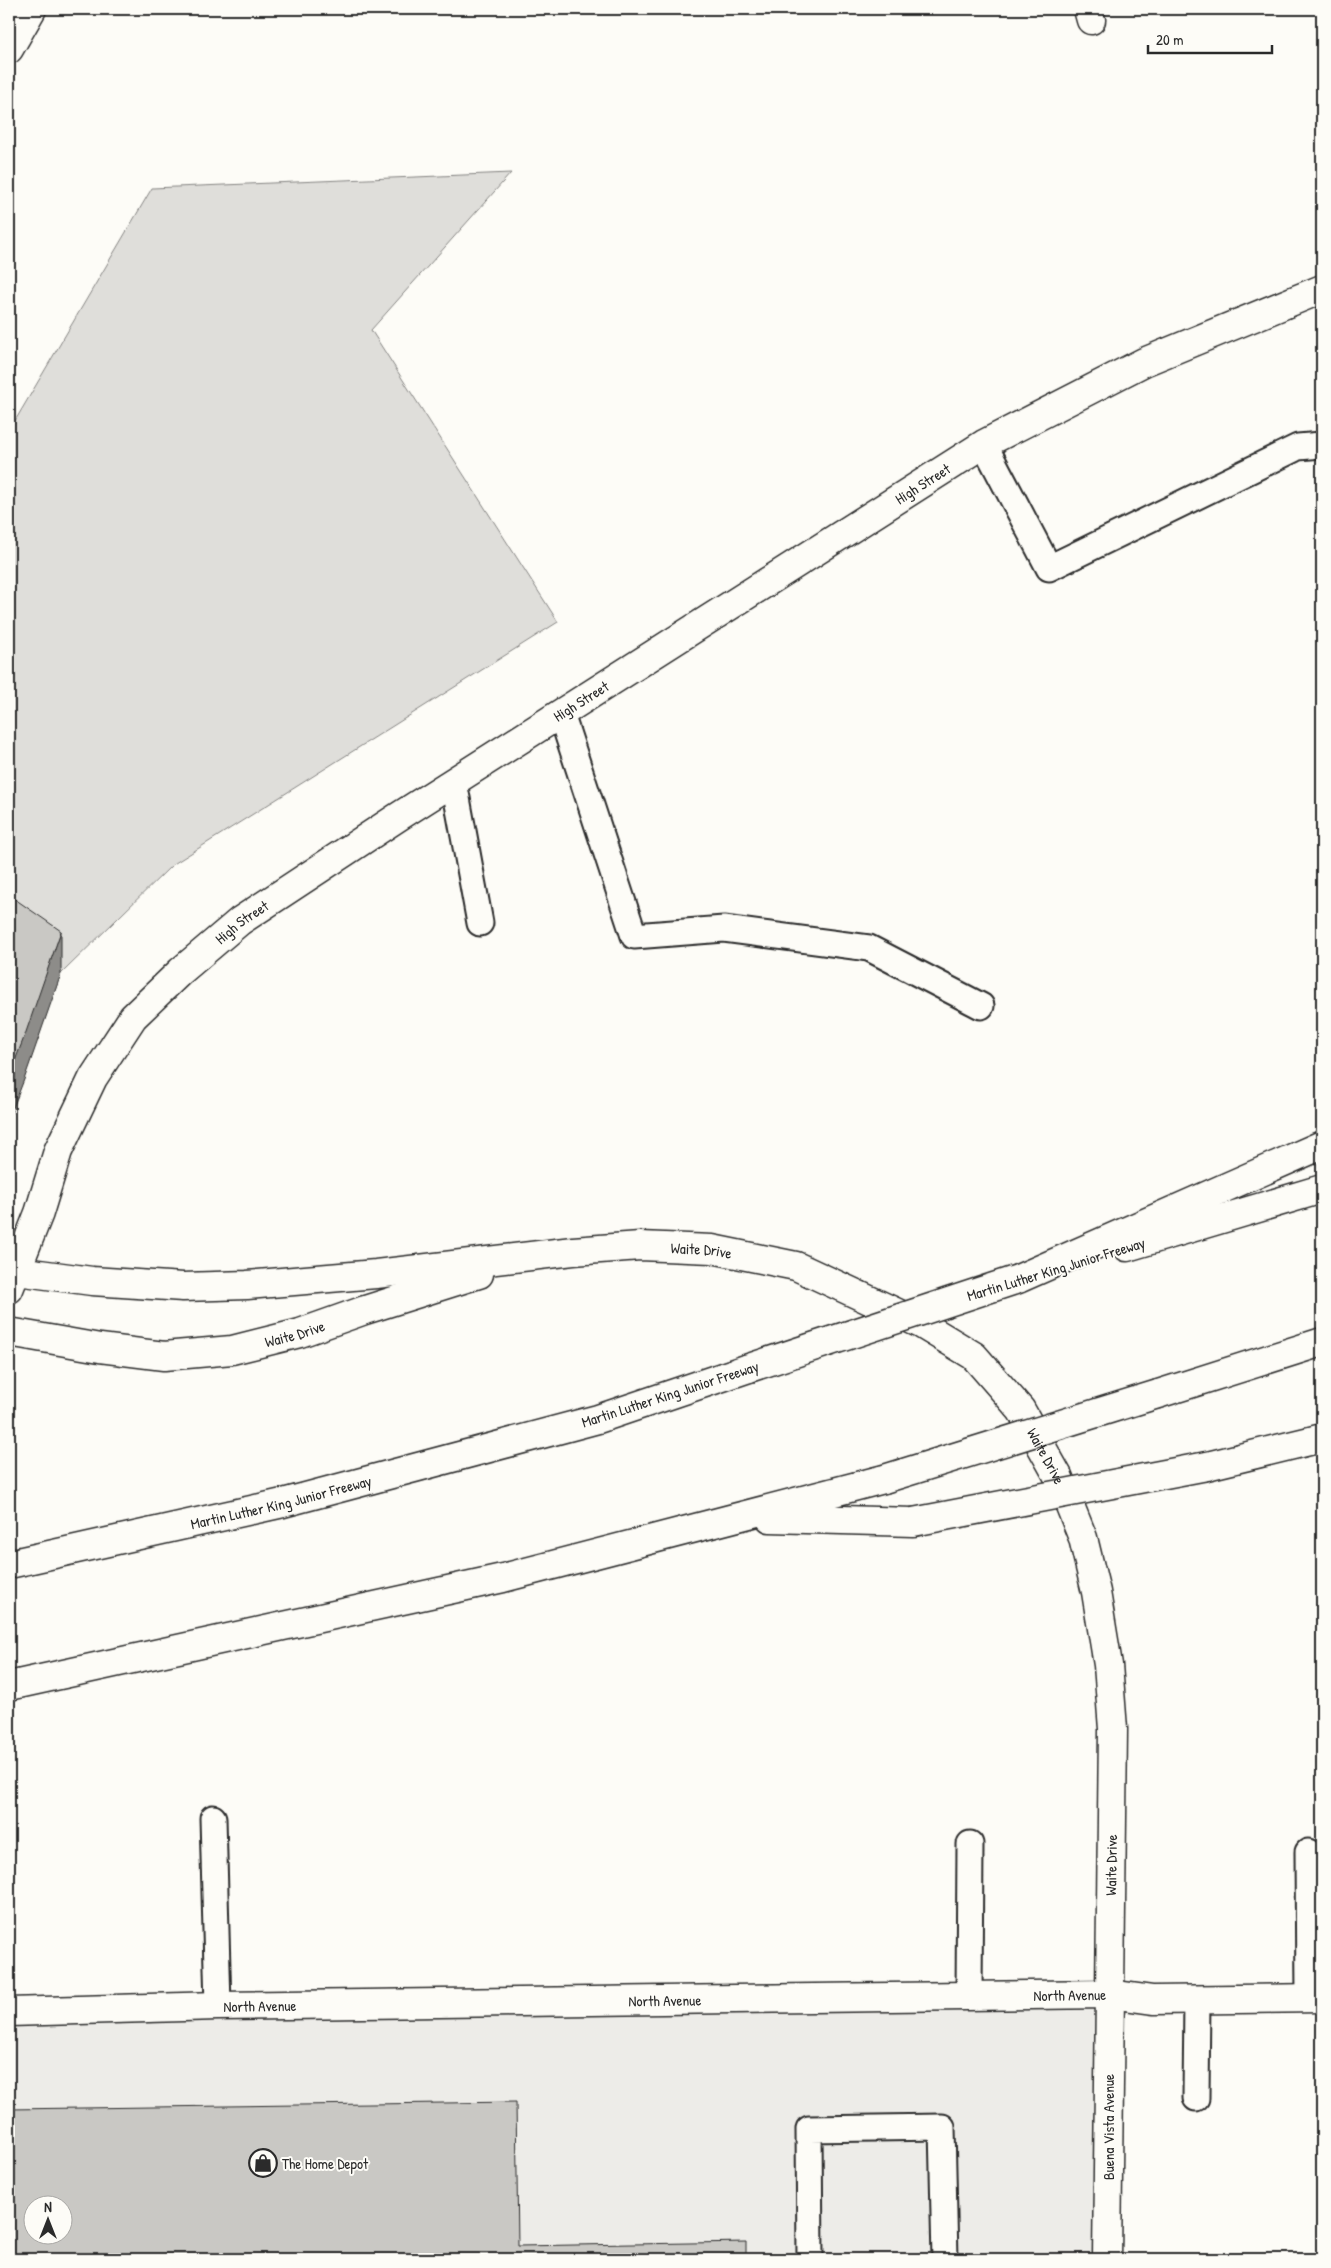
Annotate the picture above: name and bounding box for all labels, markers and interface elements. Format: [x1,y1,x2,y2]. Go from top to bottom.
scale bar [1148,22,1272,54]
text: 20 m [1156,29,1183,50]
street label: High Street [891,457,955,509]
street label: High Street [549,675,613,726]
street label: High Street [210,894,273,949]
street label: Martin Luther King Junior Freeway [964,1232,1148,1306]
street label: Waite Drive [670,1237,734,1263]
street label: Waite Drive [263,1315,328,1352]
street label: Martin Luther King Junior Freeway [579,1355,761,1433]
street label: Waite Drive [1022,1424,1071,1487]
street label: Martin Luther King Junior Freeway [189,1469,374,1534]
street label: Waite Drive [1100,1834,1122,1896]
street label: North Avenue [1033,1984,1106,2006]
street label: North Avenue [628,1989,701,2011]
street label: North Avenue [223,1994,296,2016]
street label: Buena Vista Avenue [1098,2074,1119,2180]
shop icon: The Home Depot [248,2148,278,2178]
place label: The Home Depot [282,2153,369,2174]
north arrow [22,2196,72,2246]
text: N [44,2197,52,2216]

